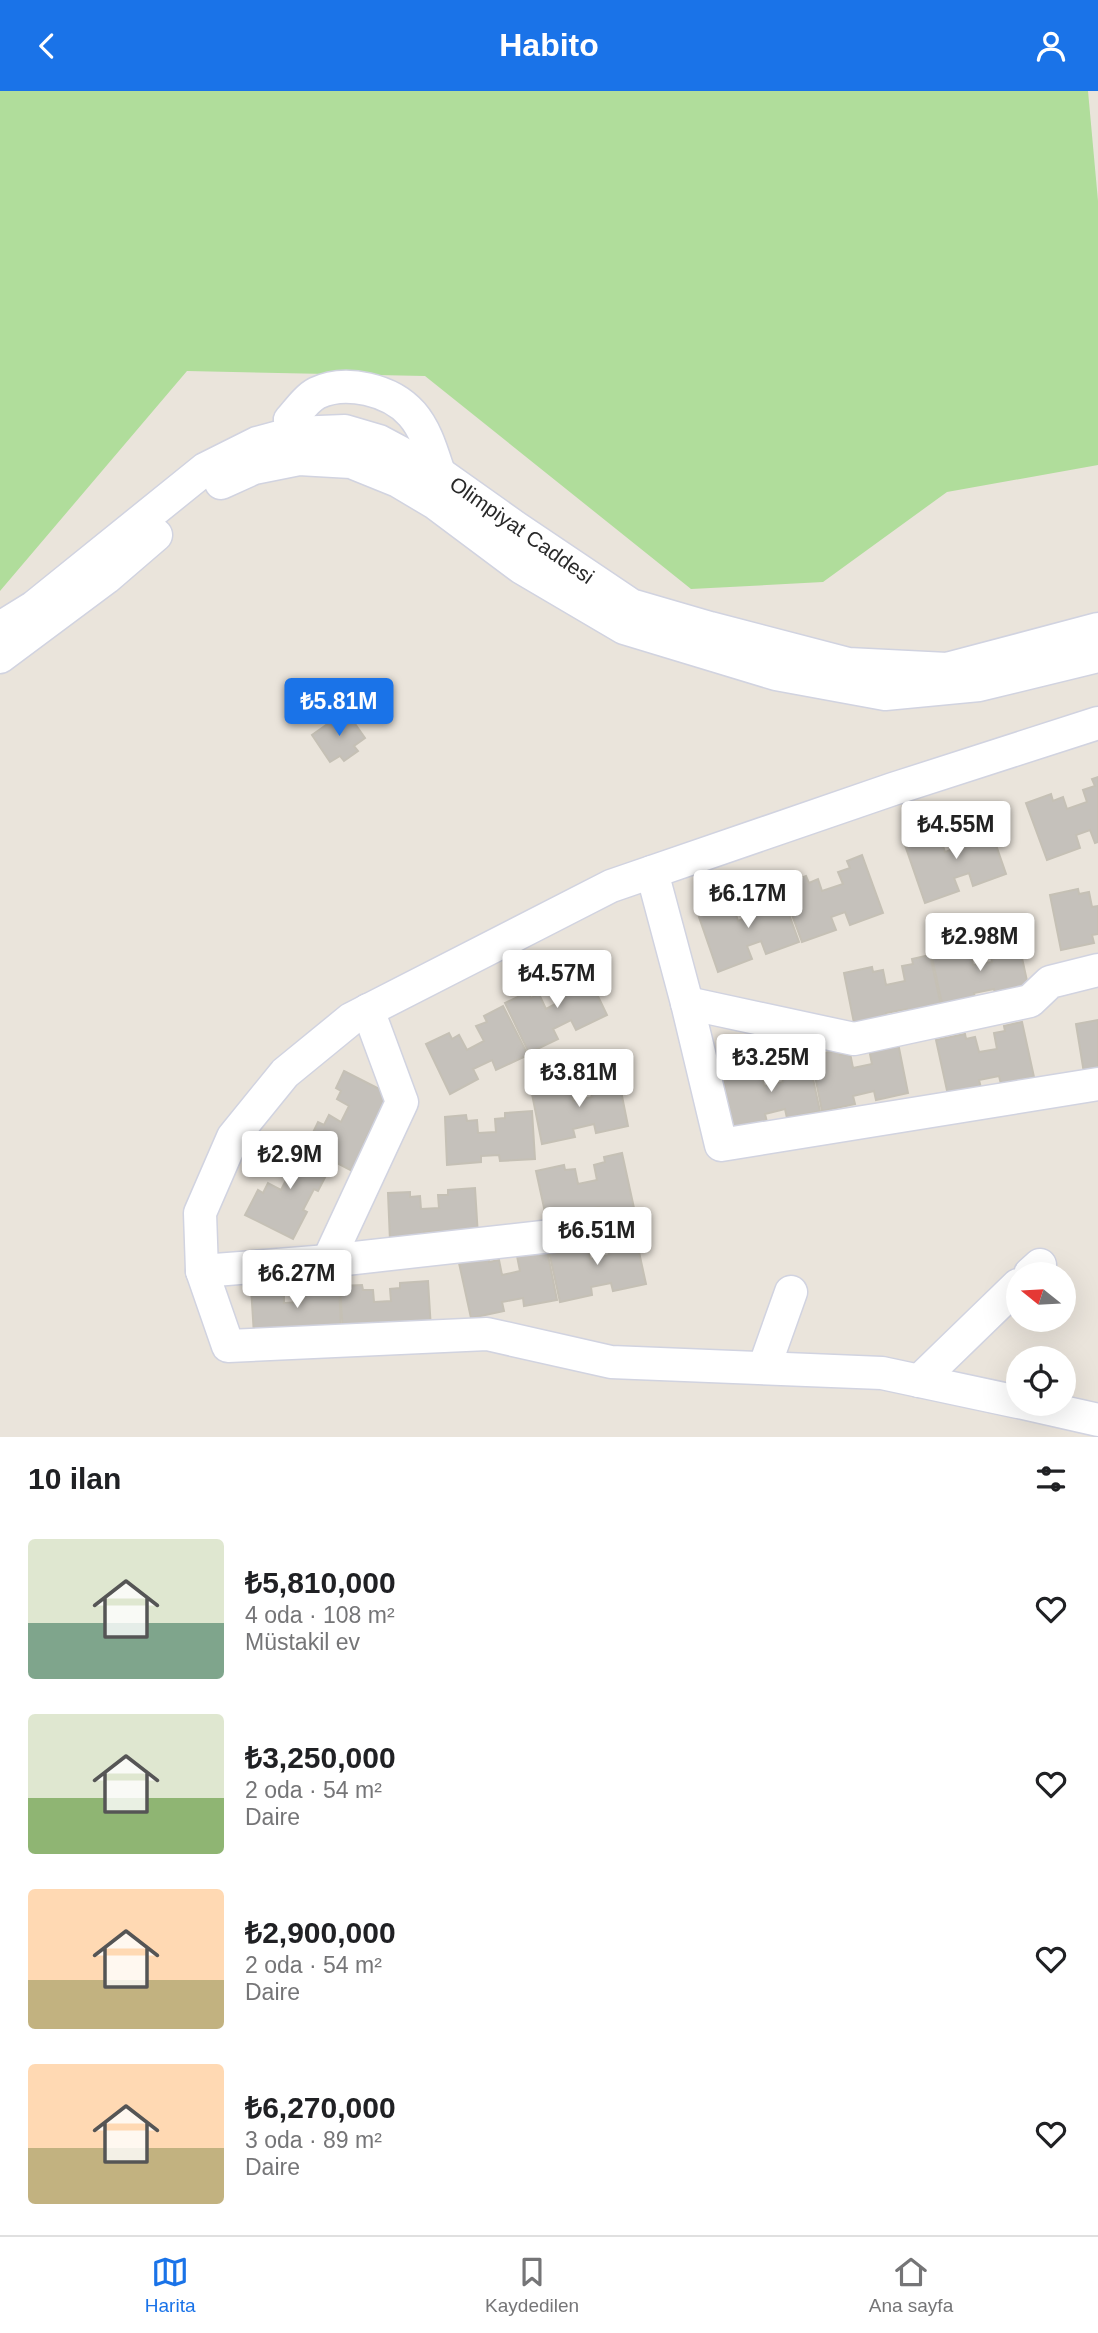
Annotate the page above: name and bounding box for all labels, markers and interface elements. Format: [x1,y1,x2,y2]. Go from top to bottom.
icon: back [28,27,66,65]
text: Habito [499,27,599,63]
icon: person [1032,27,1070,65]
street label: Olimpiyat Caddesi [446,472,598,588]
pin: ₺5.81M [282,679,396,738]
text: ₺5.81M [300,688,378,714]
pin: ₺4.55M [899,801,1013,861]
text: ₺4.55M [917,811,995,837]
pin: ₺6.17M [691,871,805,930]
text: ₺6.17M [709,880,787,906]
pin: ₺2.98M [923,913,1037,973]
text: ₺2.98M [941,923,1019,949]
pin: ₺4.57M [500,951,614,1010]
text: ₺4.57M [518,960,596,986]
pin: ₺3.25M [714,1035,828,1094]
text: ₺3.25M [732,1044,810,1070]
pin: ₺3.81M [522,1049,636,1109]
text: ₺3.81M [540,1059,618,1085]
pin: ₺2.9M [241,1131,339,1191]
text: ₺2.9M [258,1141,322,1167]
pin: ₺6.51M [540,1207,654,1267]
text: ₺6.51M [558,1217,636,1243]
pin: ₺6.27M [240,1251,354,1310]
text: ₺6.27M [258,1260,336,1286]
north arrow [1006,1262,1076,1332]
map controls [1006,1262,1076,1416]
button: locate [1006,1346,1076,1416]
icon: filters [1032,1460,1070,1498]
text: 10 ilan [28,1462,121,1495]
text: ₺5,810,000 [245,1566,396,1599]
icon: home [84,1567,168,1651]
icon: heart [1032,1590,1070,1628]
text: 4 oda · 108 m² [245,1602,395,1628]
text: Müstakil ev [245,1629,360,1655]
text: ₺3,250,000 [245,1741,396,1774]
icon: home [84,1742,168,1826]
icon: heart [1032,1765,1070,1803]
text: 2 oda · 54 m² [245,1777,382,1803]
text: Daire [245,1804,300,1830]
text: ₺2,900,000 [245,1916,396,1949]
icon: home [84,1917,168,2001]
icon: heart [1032,1940,1070,1978]
text: 2 oda · 54 m² [245,1952,382,1978]
text: Daire [245,1979,300,2005]
text: ₺6,270,000 [245,2091,396,2124]
icon: home [84,2092,168,2176]
icon: heart [1032,2115,1070,2153]
text: 3 oda · 89 m² [245,2127,382,2153]
text: Daire [245,2154,300,2180]
tab: Harita [145,2253,195,2317]
tab: Kaydedilen [485,2253,579,2317]
tab: Ana sayfa [869,2253,953,2317]

